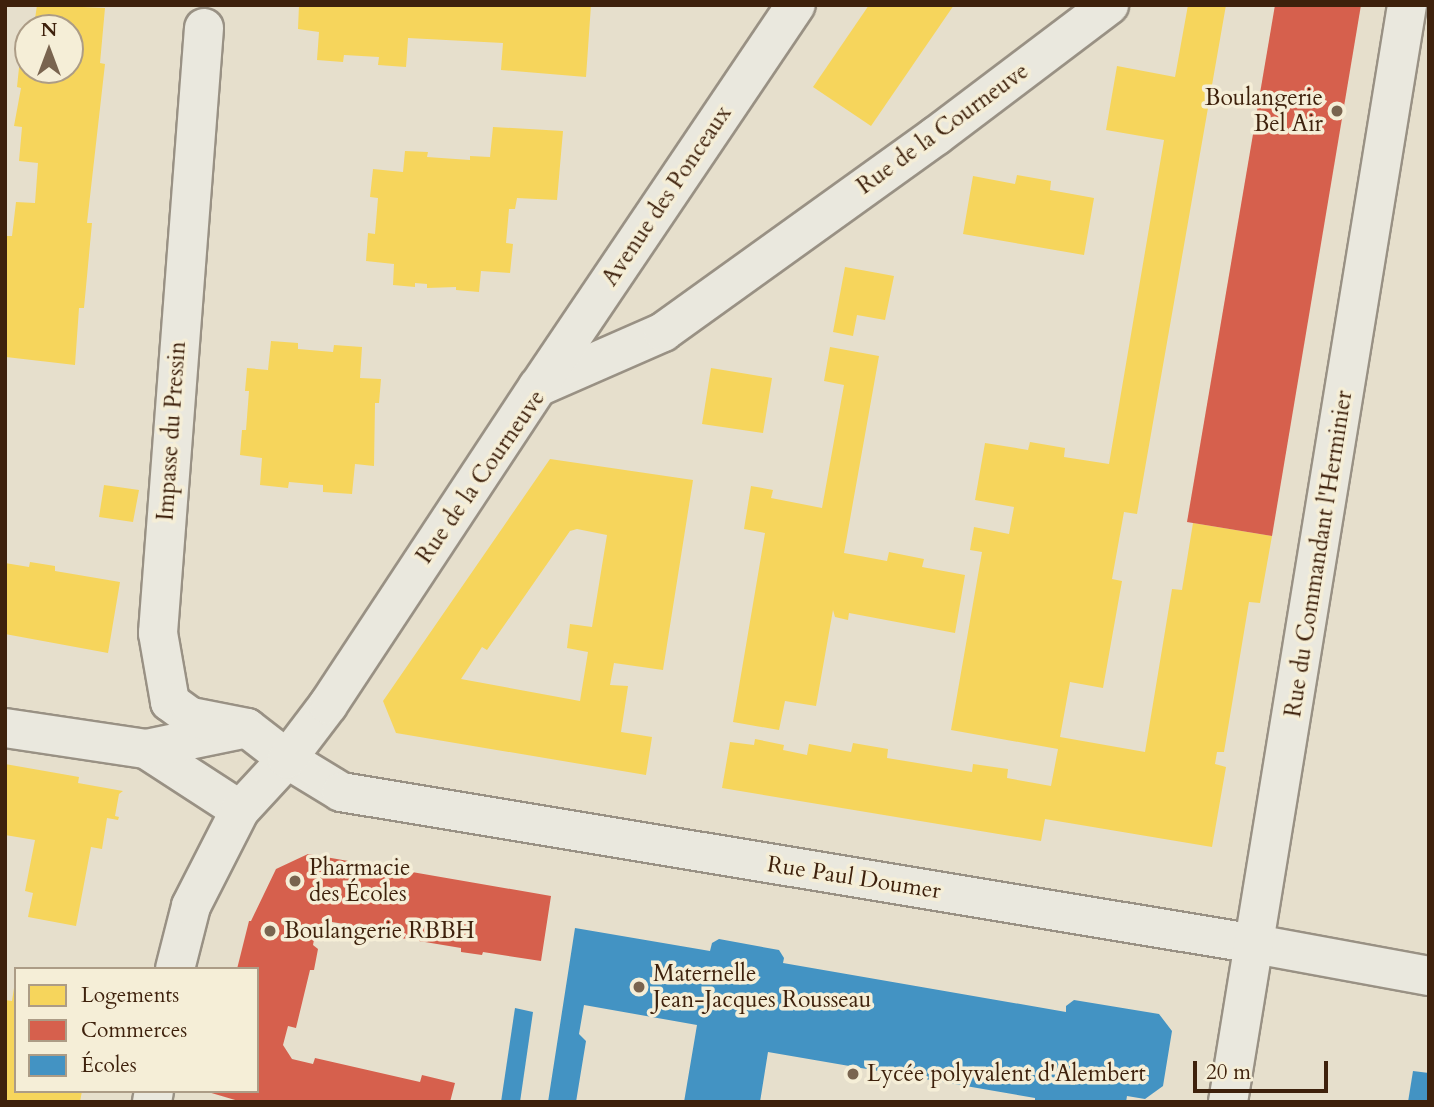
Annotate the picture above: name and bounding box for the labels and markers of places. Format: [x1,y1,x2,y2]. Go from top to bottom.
place label: Boulangerie Bel Air [1205,84,1323,138]
marker: Boulangerie Bel Air [1329,103,1345,119]
place label: Pharmacie des Écoles [309,854,410,908]
marker: Pharmacie des Écoles [287,873,303,889]
place label: Boulangerie RBBH [284,917,475,945]
marker: Boulangerie RBBH [262,923,278,939]
place label: Maternelle Jean-Jacques Rousseau [653,960,871,1014]
marker: Maternelle Jean-Jacques Rousseau [631,979,647,995]
place label: Lycée polyvalent d'Alembert [867,1060,1146,1088]
marker: Lycée polyvalent d'Alembert [845,1066,861,1082]

